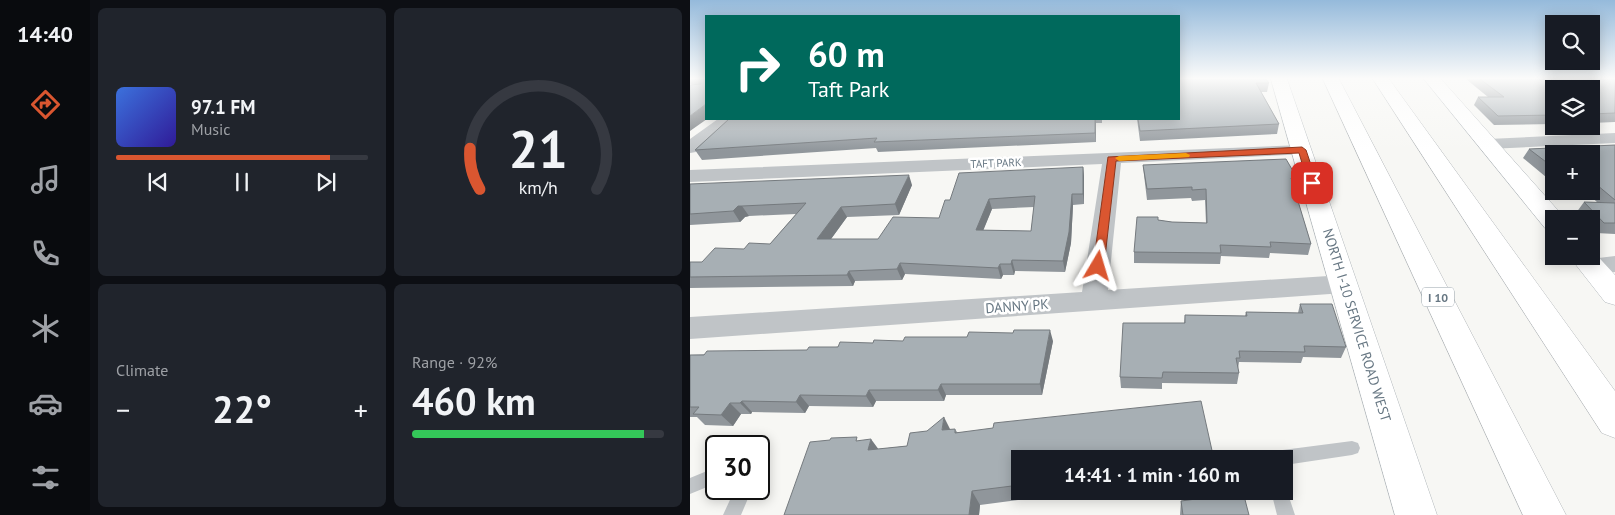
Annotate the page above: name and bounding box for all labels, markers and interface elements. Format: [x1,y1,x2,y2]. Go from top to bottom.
map controls [1545,15,1600,265]
button: search [1545,15,1600,70]
text: 14:40 [17,20,73,48]
text: 60 m [808,31,885,77]
icon: right [725,35,790,100]
text: Taft Park [808,75,889,103]
button: layers [1545,80,1600,135]
icon: directions [28,87,63,122]
text: 97.1 FM [191,95,255,119]
text: 21 [509,115,567,182]
text: Music [191,119,231,139]
button: + [1545,145,1600,200]
street label: TAFT PARK [970,155,1022,171]
icon: music [28,162,63,197]
pin [1291,162,1333,204]
icon: previous [144,168,172,196]
icon: pause [228,168,256,196]
icon: next [312,168,340,196]
icon: arrive [1298,169,1326,197]
text: km/h [518,176,558,199]
button: − [1545,210,1600,265]
street label: NORTH I-10 SERVICE ROAD WEST [1319,226,1395,424]
icon: phone [28,236,63,271]
position arrow [1071,239,1123,291]
road number: I 10 [1422,288,1454,306]
street label: DANNY PK [985,295,1050,317]
icon: climate [28,311,63,346]
text: Range · 92% [412,352,497,372]
text: Climate [116,360,168,380]
text: 460 km [412,376,536,425]
text: 22° [212,384,272,433]
icon: car [28,386,63,421]
text: − [116,391,130,428]
text: + [354,391,368,428]
speed limit sign: 30 [705,435,770,500]
icon: filters [28,460,63,495]
text: 14:41 · 1 min · 160 m [1064,463,1240,487]

